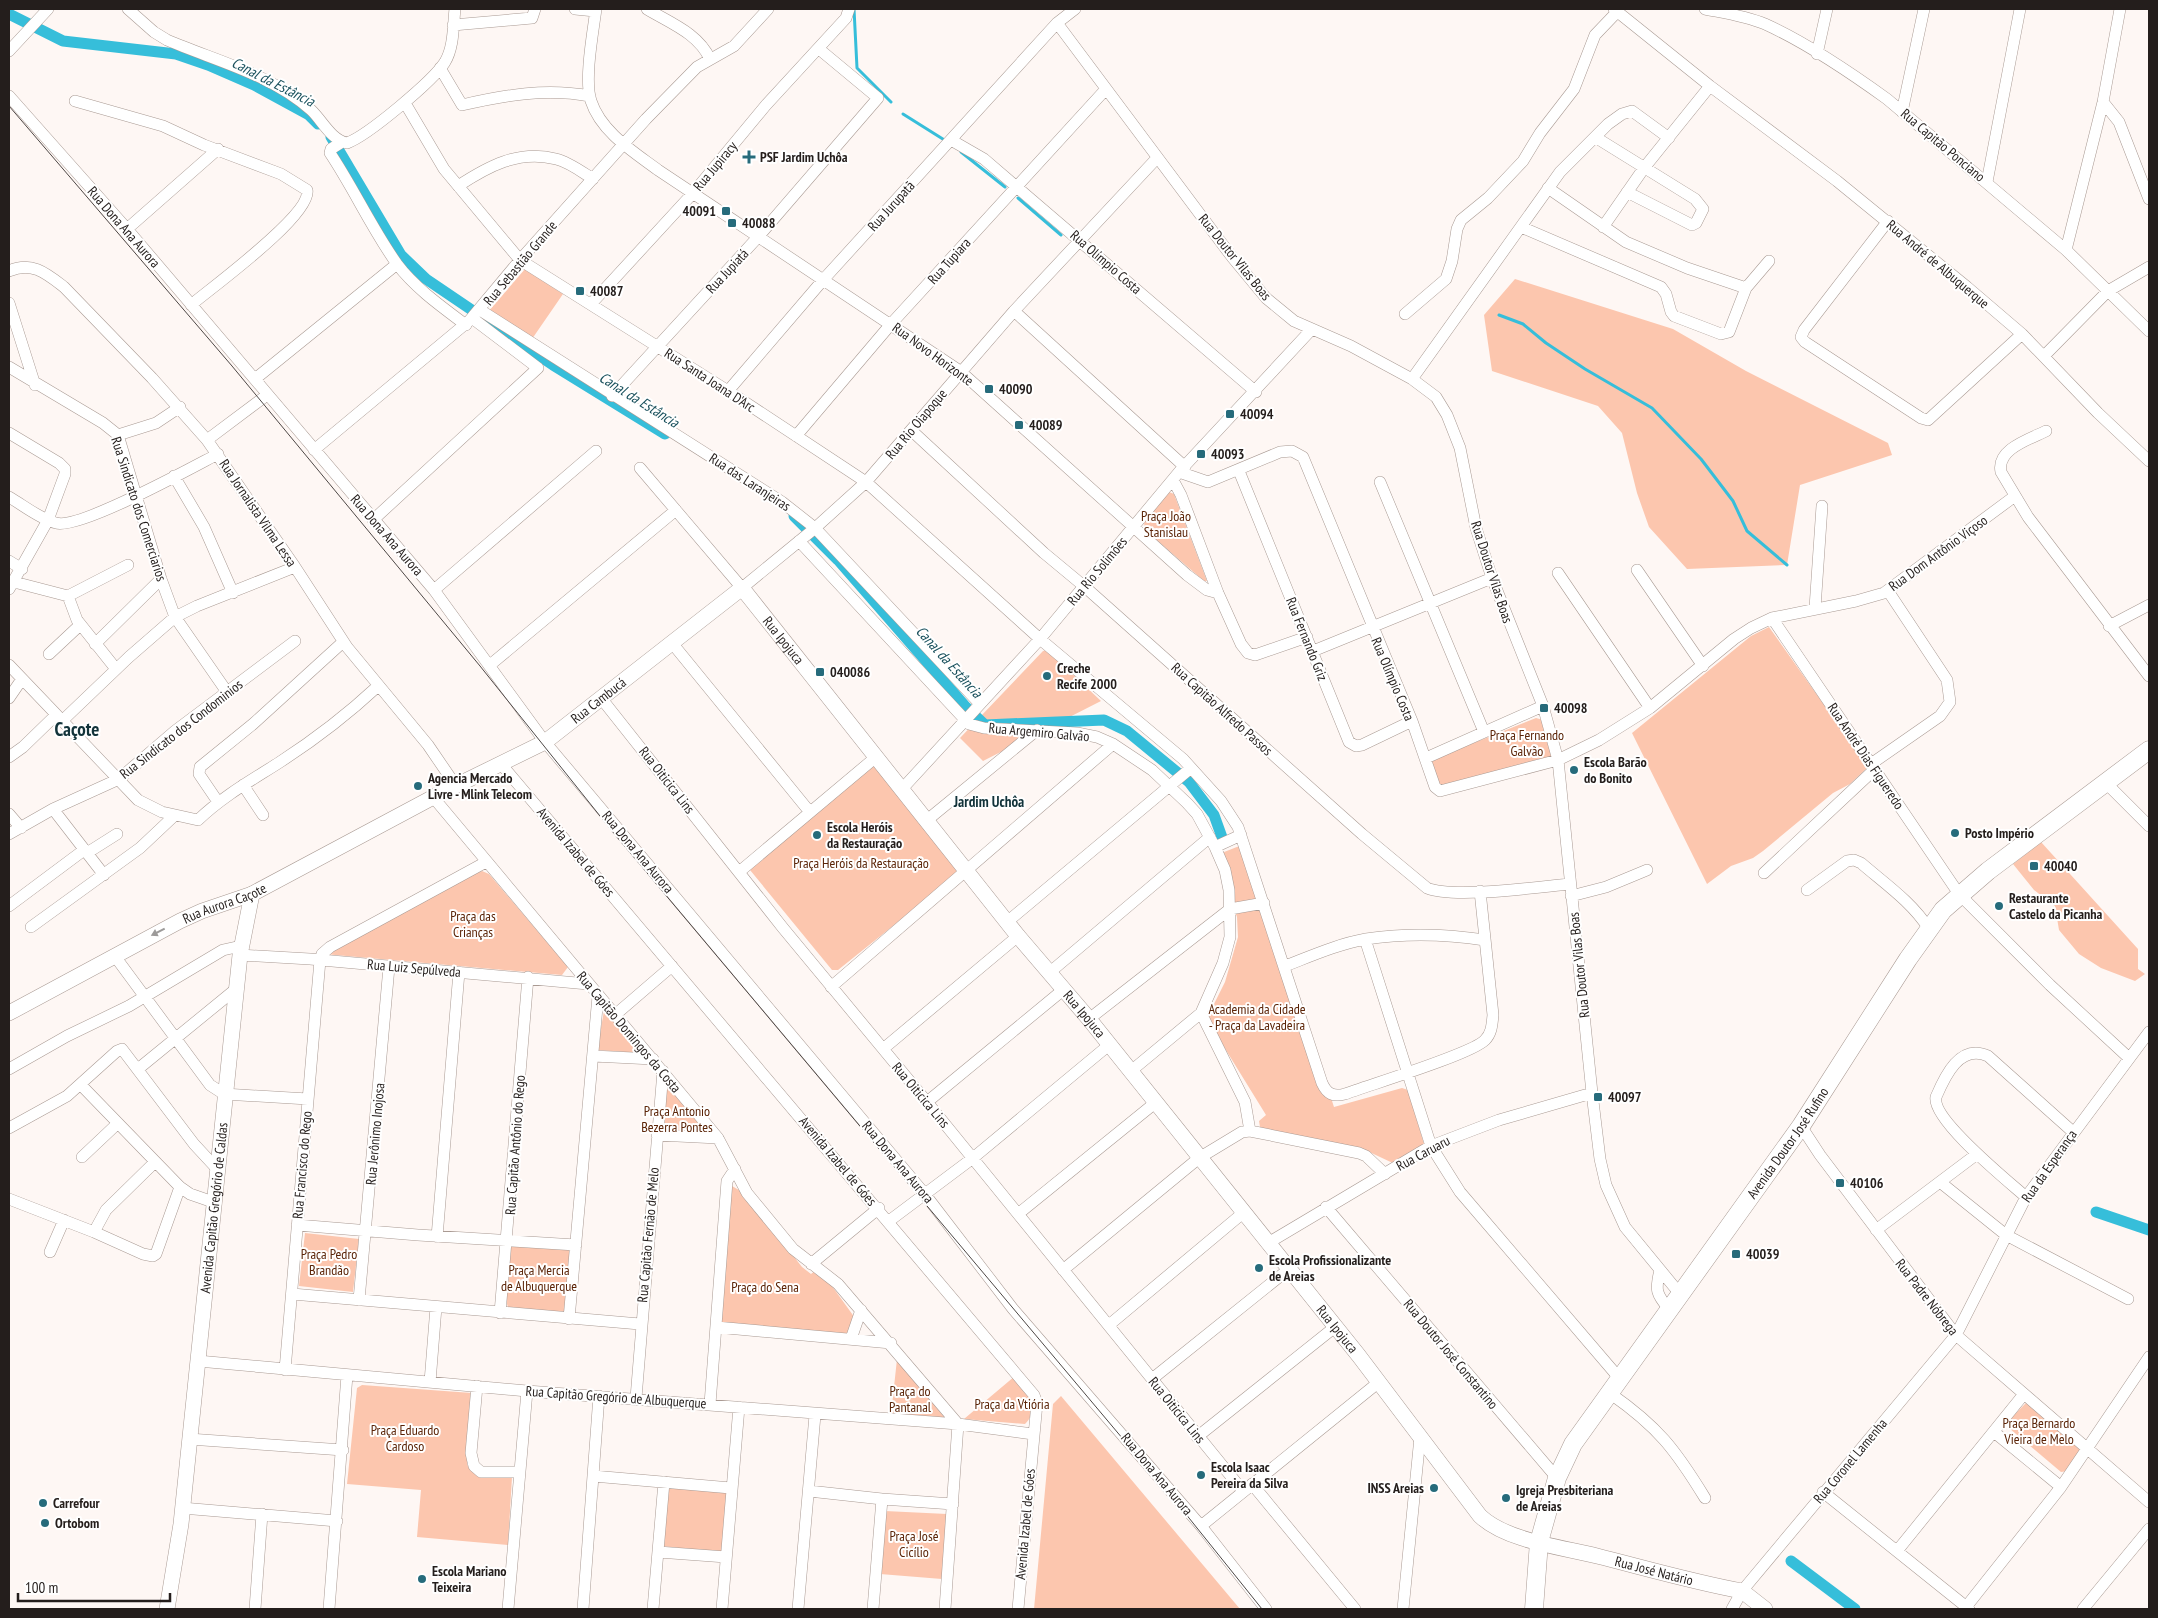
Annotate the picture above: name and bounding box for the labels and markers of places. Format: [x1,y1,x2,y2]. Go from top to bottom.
place label: PSF Jardim Uchôa [760,148,848,166]
marker: PSF Jardim Uchôa [742,150,756,164]
place label: 40091 [683,202,716,220]
marker: 40091 [720,205,732,217]
place label: 40088 [742,214,775,232]
marker: 40088 [726,217,738,229]
place label: 40087 [590,282,624,300]
marker: 40087 [574,285,586,297]
place label: 40090 [999,380,1033,398]
marker: 40090 [983,383,995,395]
place label: 40094 [1240,405,1274,423]
marker: 40094 [1224,408,1236,420]
place label: 40089 [1029,416,1063,434]
marker: 40089 [1013,419,1025,431]
place label: 40093 [1211,445,1244,463]
marker: 40093 [1195,448,1207,460]
place label: Creche Recife 2000 [1057,659,1117,693]
place label: 040086 [830,663,870,681]
marker: 040086 [814,666,826,678]
marker: Creche Recife 2000 [1041,670,1053,682]
place label: 40098 [1554,699,1587,717]
marker: 40098 [1538,702,1550,714]
place label: Escola Barão do Bonito [1584,753,1647,787]
marker: Escola Barão do Bonito [1568,764,1580,776]
place label: Agencia Mercado Livre - Mlink Telecom [427,769,532,803]
marker: Agencia Mercado Livre - Mlink Telecom [412,780,424,792]
place label: Escola Heróis da Restauração [827,818,902,852]
place label: Posto Império [1965,824,2034,842]
marker: Posto Império [1949,827,1961,839]
marker: Escola Heróis da Restauração [811,829,823,841]
place label: 40040 [2044,857,2078,875]
marker: 40040 [2028,860,2040,872]
place label: Restaurante Castelo da Picanha [2009,889,2102,923]
marker: Restaurante Castelo da Picanha [1993,900,2005,912]
place label: 40097 [1608,1088,1642,1106]
marker: 40097 [1592,1091,1604,1103]
place label: 40106 [1850,1174,1884,1192]
marker: 40106 [1834,1177,1846,1189]
place label: 40039 [1746,1245,1780,1263]
marker: 40039 [1730,1248,1742,1260]
place label: Escola Profissionalizante de Areias [1269,1251,1391,1285]
marker: Escola Profissionalizante de Areias [1253,1262,1265,1274]
place label: Escola Isaac Pereira da Silva [1211,1458,1288,1492]
marker: Escola Isaac Pereira da Silva [1195,1469,1207,1481]
place label: INSS Areias [1367,1479,1424,1497]
place label: Igreja Presbiteriana de Areias [1516,1481,1614,1515]
marker: INSS Areias [1428,1482,1440,1494]
marker: Igreja Presbiteriana de Areias [1500,1492,1512,1504]
place label: Carrefour [53,1494,100,1512]
marker: Carrefour [37,1497,49,1509]
place label: Ortobom [55,1514,99,1532]
marker: Ortobom [39,1517,51,1529]
place label: Escola Mariano Teixeira [432,1562,507,1596]
marker: Escola Mariano Teixeira [416,1573,428,1585]

